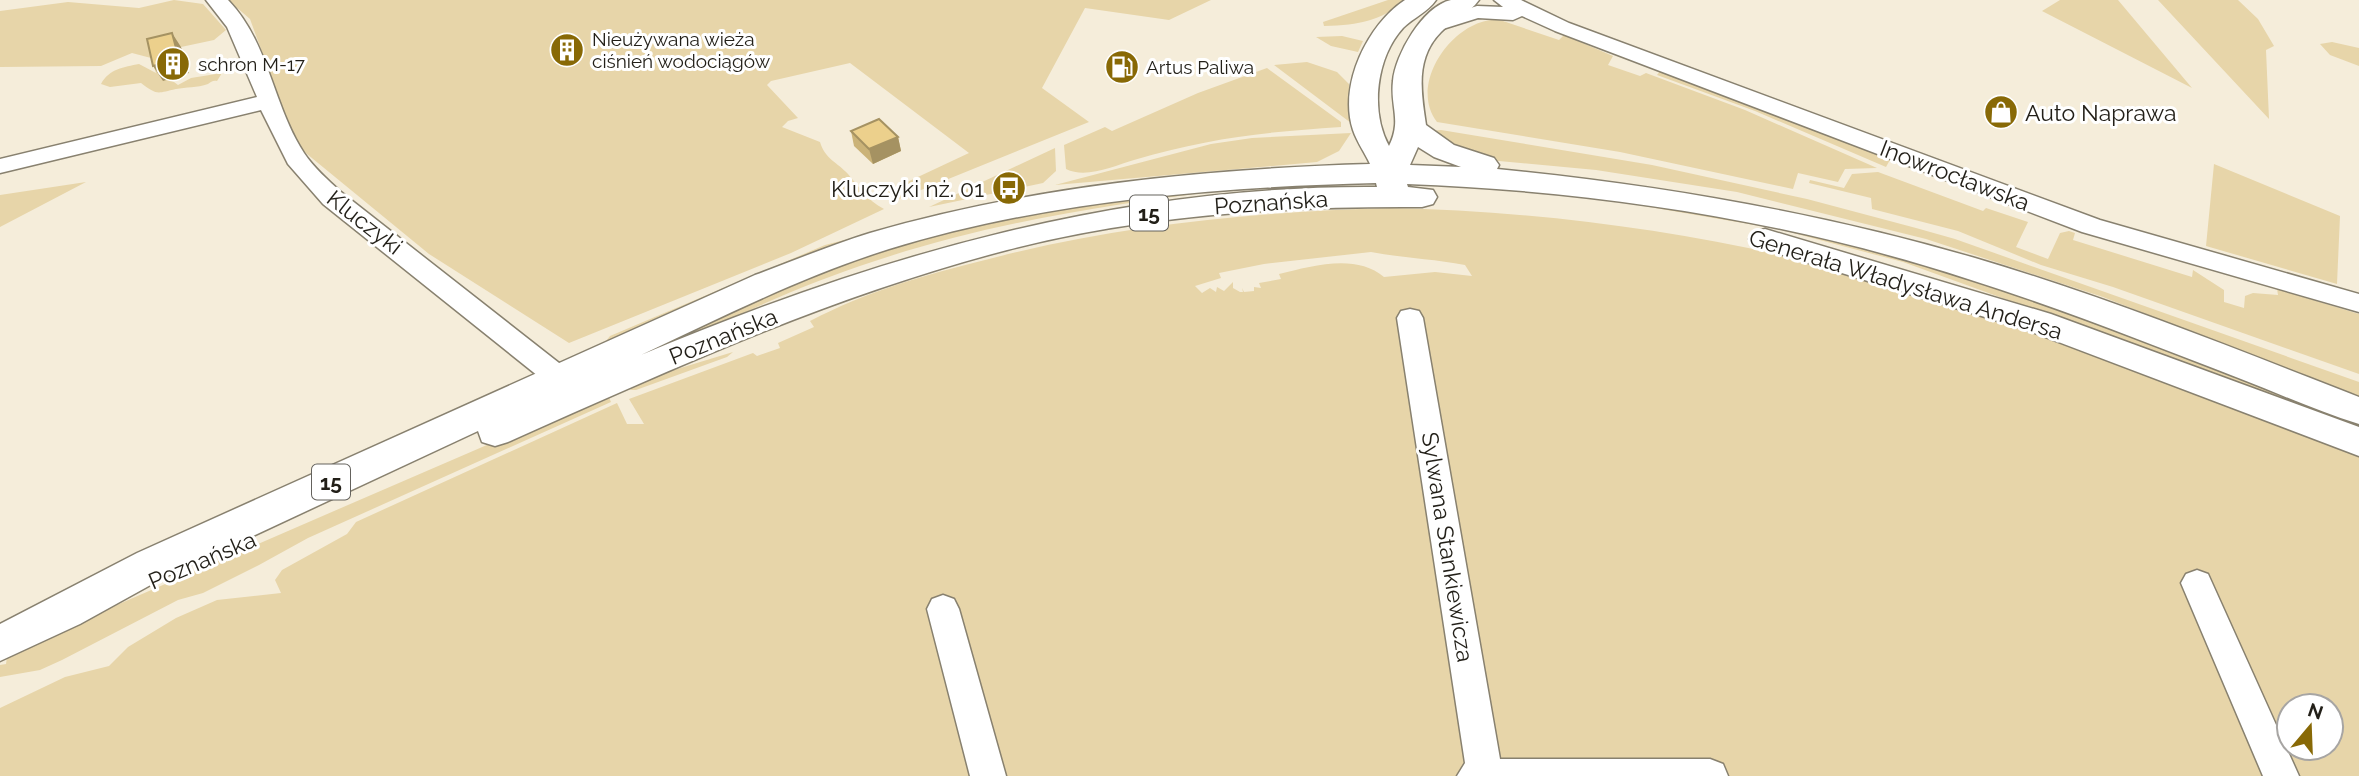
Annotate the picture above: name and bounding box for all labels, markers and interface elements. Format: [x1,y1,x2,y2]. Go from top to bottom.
place label: Nieużywana wieża ciśnień wodociągów [592,28,771,72]
building icon: Nieużywana wieża ciśnień wodociągów [548,31,586,69]
building icon: schron M-17 [154,45,192,83]
fuel station icon: Artus Paliwa [1103,48,1141,86]
place label: schron M-17 [198,53,305,75]
place label: Artus Paliwa [1146,56,1254,78]
shop icon: Auto Naprawa [1982,93,2020,131]
place label: Auto Naprawa [2025,99,2177,126]
street label: Inowrocławska [1876,134,2034,216]
bus stop icon: Kluczyki nż. 01 [990,169,1028,207]
place label: Kluczyki nż. 01 [831,175,984,202]
street label: Kluczyki [322,184,408,260]
street label: Poznańska [1213,185,1329,219]
road number: 15 [1130,196,1168,230]
street label: Generała Władysława Andersa [1746,223,2066,345]
street label: Poznańska [665,302,781,370]
street label: Sylwana Stankiewicza [1416,430,1480,664]
road number: 15 [312,464,350,500]
street label: Poznańska [144,525,260,595]
north arrow [2275,692,2345,762]
text: N [2305,698,2326,724]

